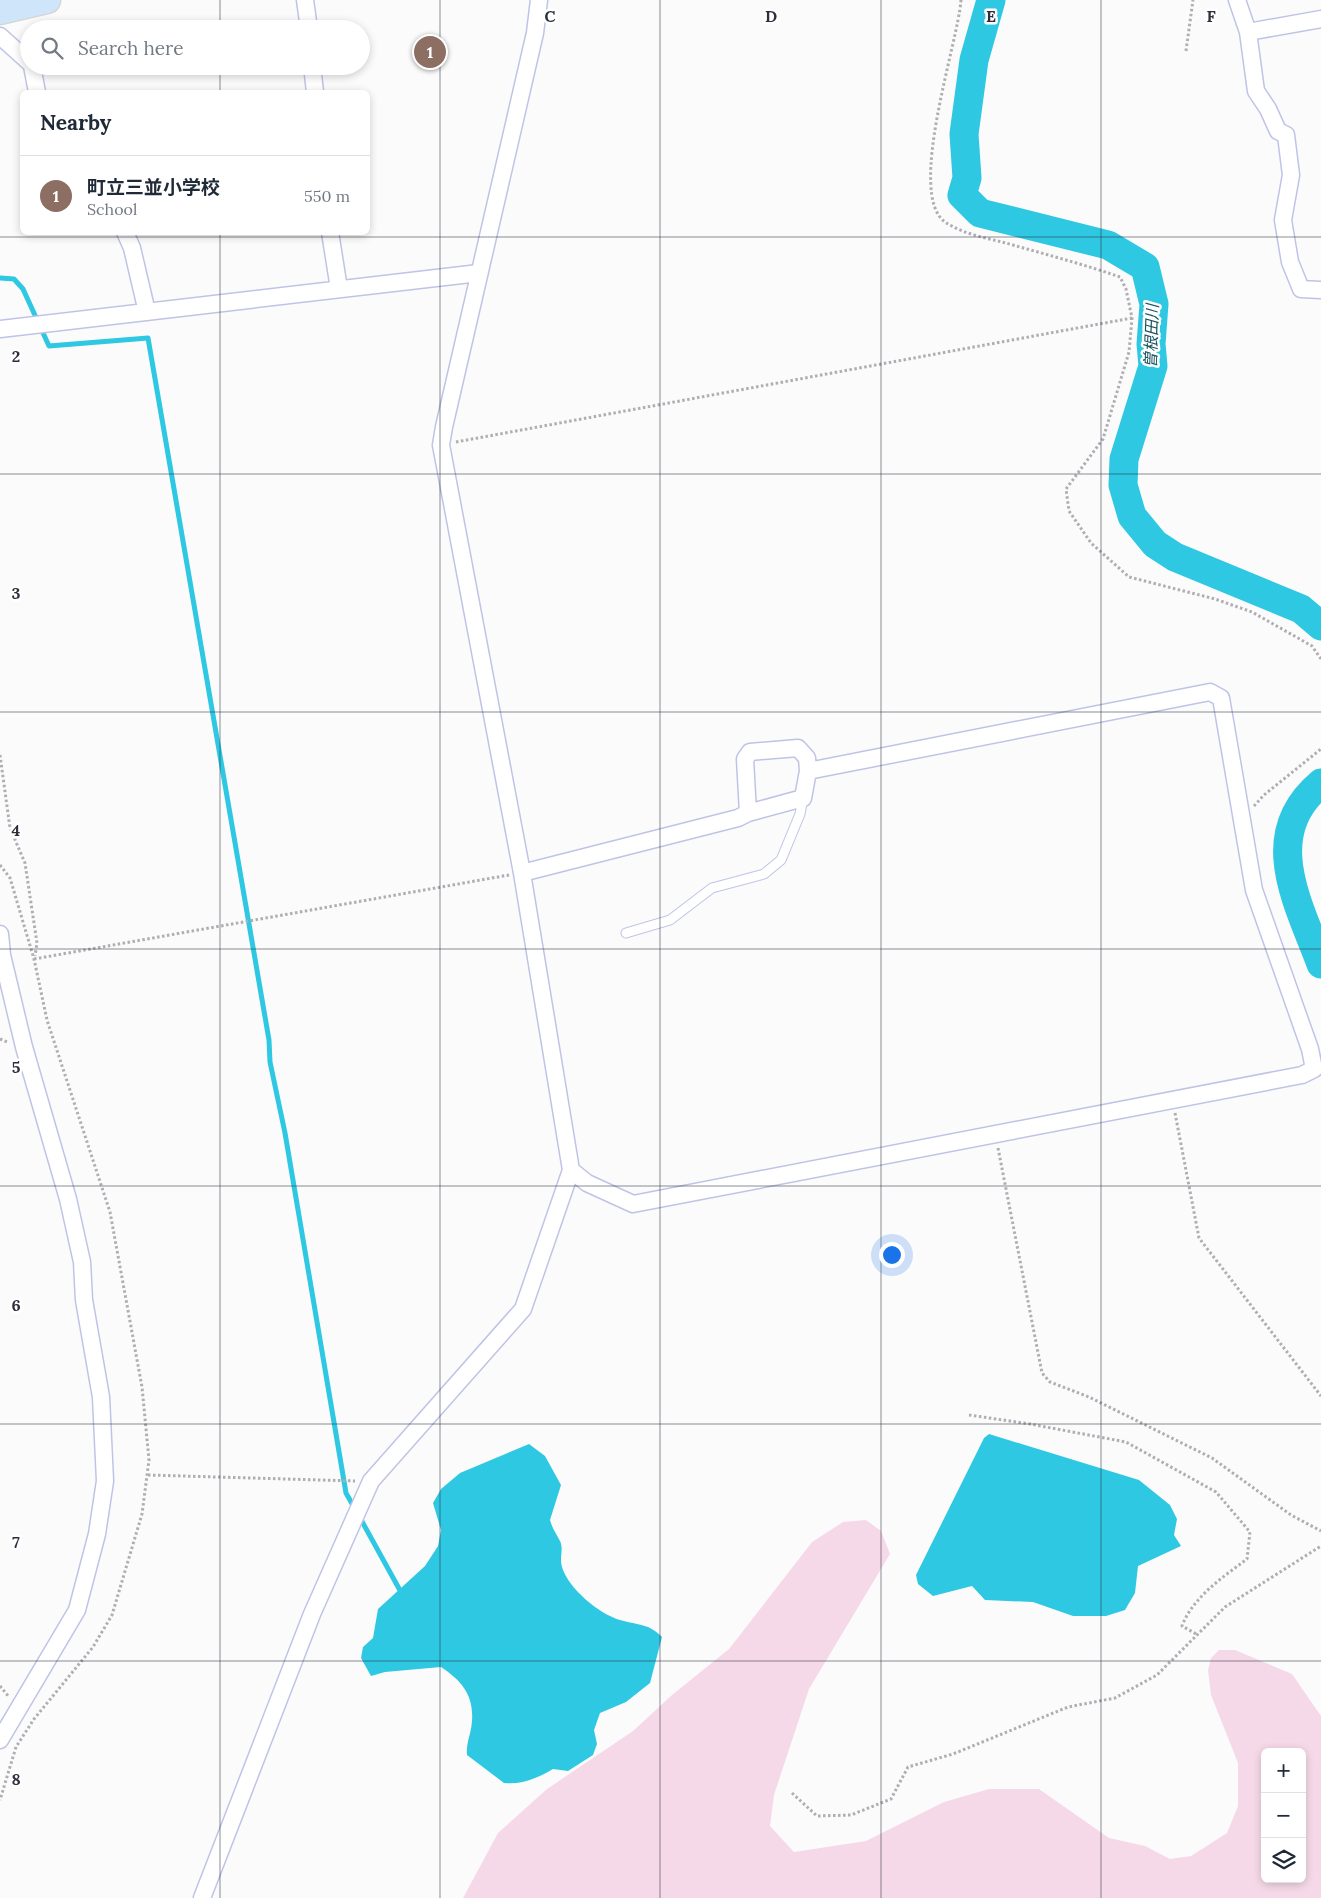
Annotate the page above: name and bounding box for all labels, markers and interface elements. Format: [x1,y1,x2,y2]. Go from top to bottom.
text: C [544,6,556,26]
text: D [765,6,777,26]
text: E [986,6,996,26]
text: F [1206,6,1216,26]
search box [20,20,370,75]
pin: 1 [414,33,446,71]
icon: search [38,34,66,62]
text: Search here [78,36,184,60]
text: Nearby [40,109,111,136]
text: 町立三並小学校 [87,175,220,199]
text: 1 [53,186,59,206]
text: 550 m [304,186,350,206]
text: School [87,199,137,219]
water label: 曽根田川 [1140,302,1162,368]
text: 2 [12,346,20,366]
text: 3 [12,583,21,603]
text: 4 [12,820,21,840]
text: 5 [12,1057,21,1077]
your location [879,1242,905,1268]
text: 6 [11,1295,21,1315]
text: 7 [12,1532,20,1552]
map controls [1261,1748,1306,1883]
button: + [1261,1748,1306,1793]
text: 8 [11,1769,21,1789]
button: − [1261,1793,1306,1838]
button: layers [1261,1838,1306,1883]

